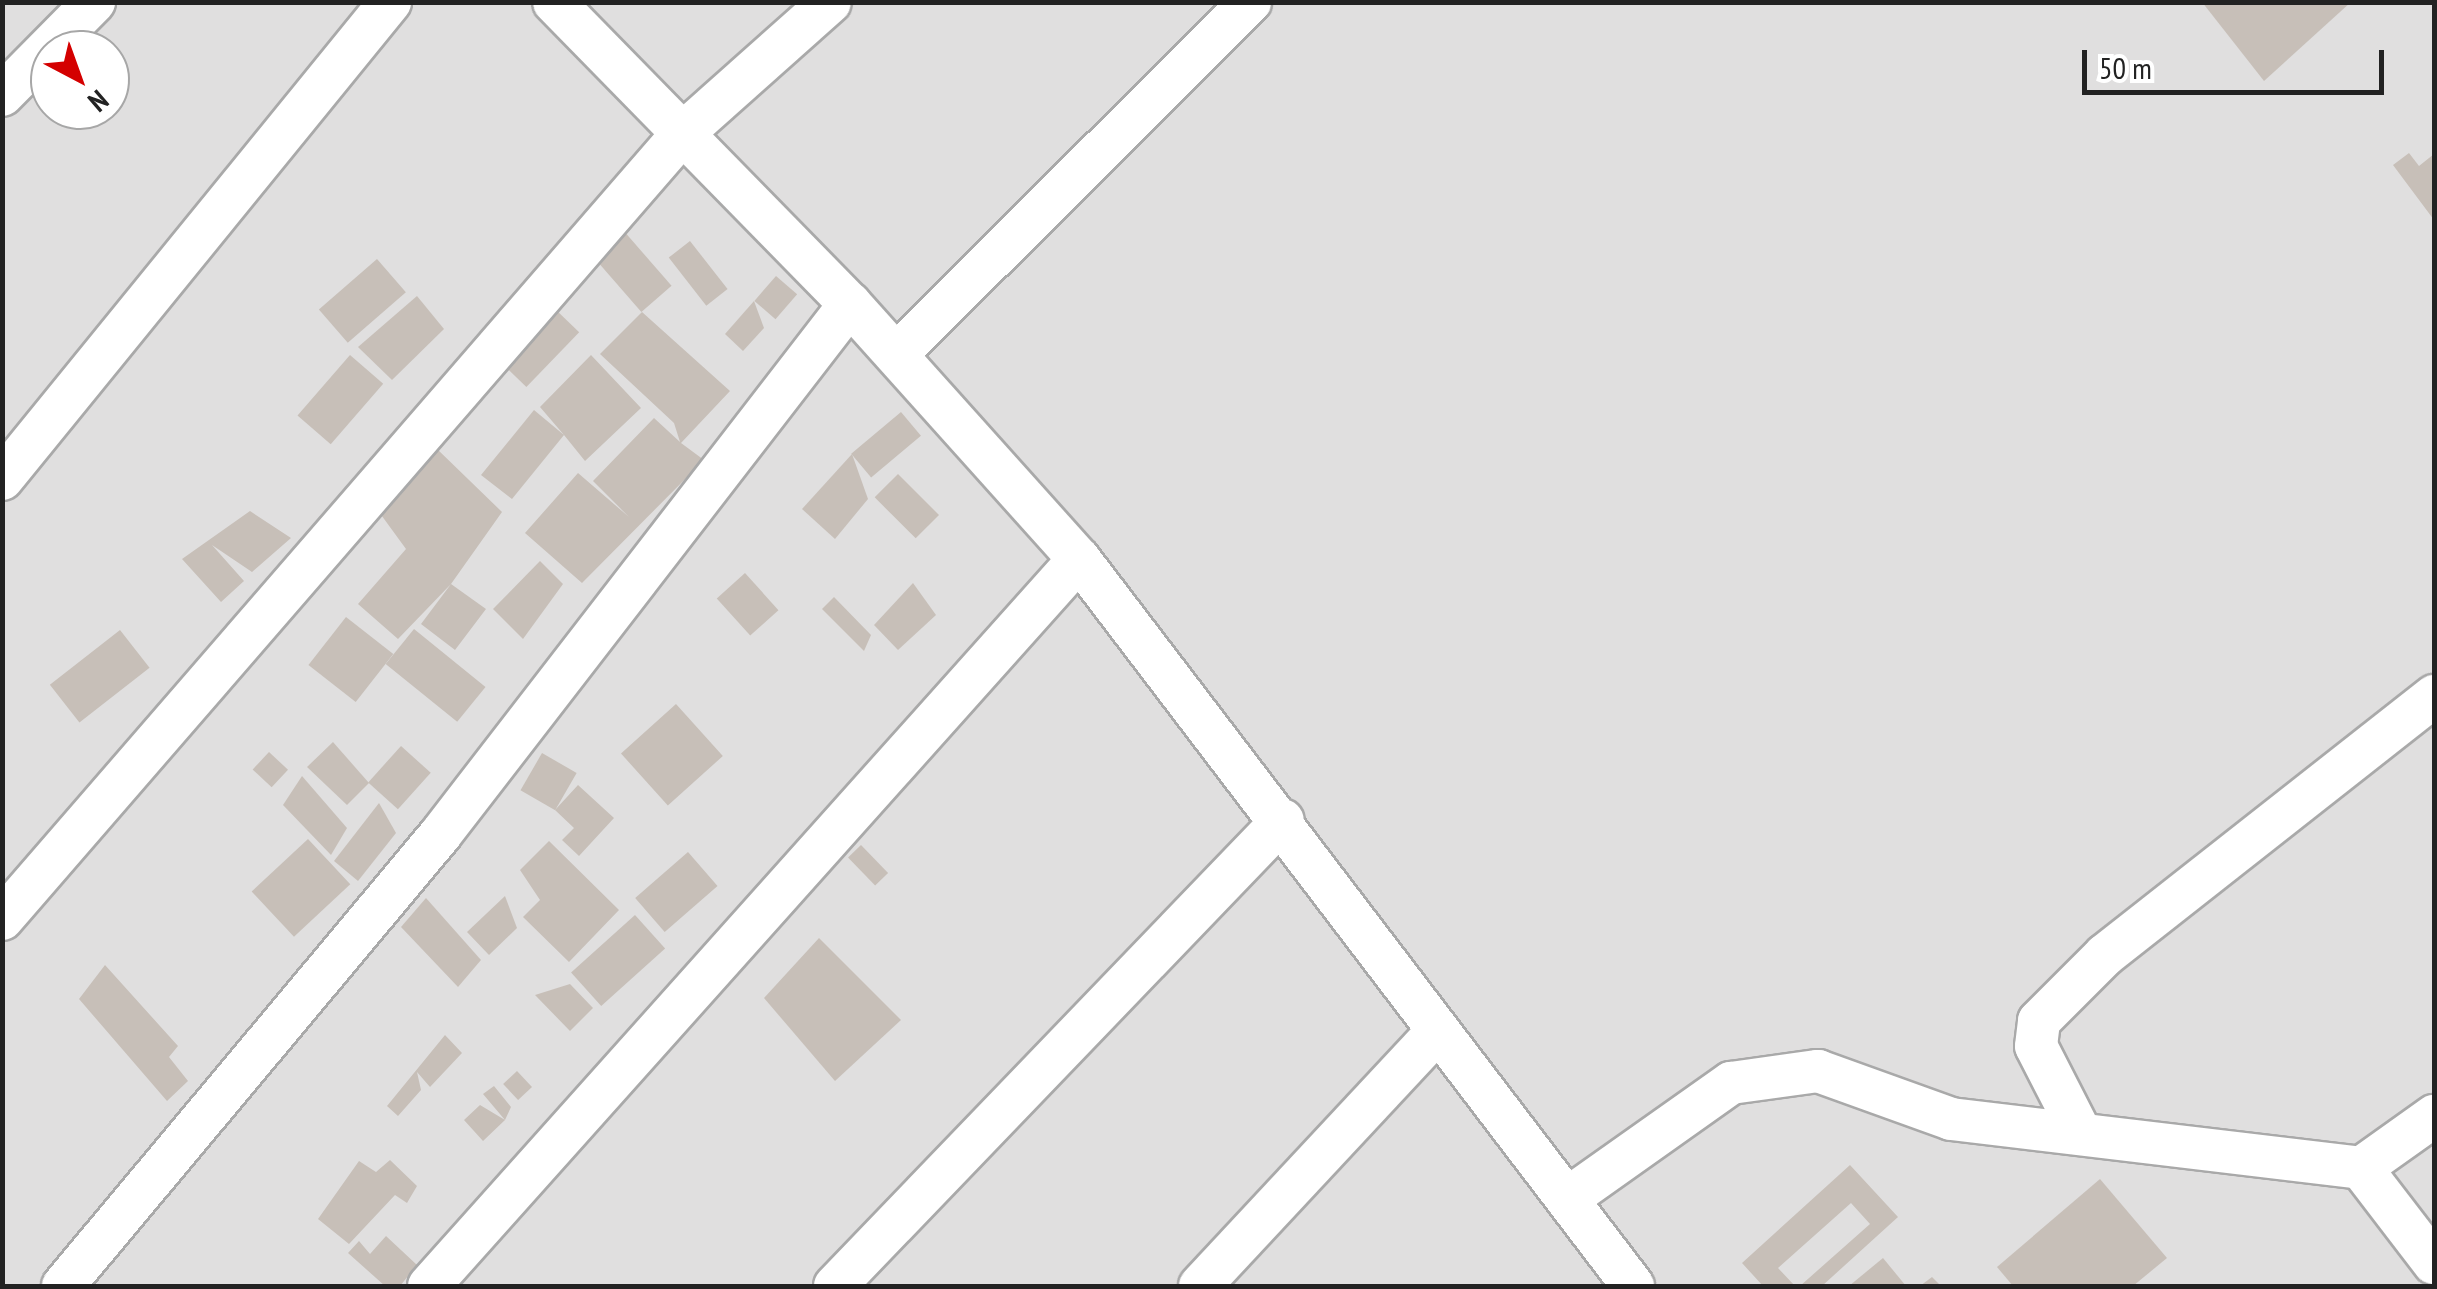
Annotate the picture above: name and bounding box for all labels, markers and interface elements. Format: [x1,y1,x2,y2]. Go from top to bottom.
north arrow [30,30,130,130]
scale bar [2087,30,2390,92]
text: 50 m [2099,48,2152,87]
text: N [81,83,117,120]

